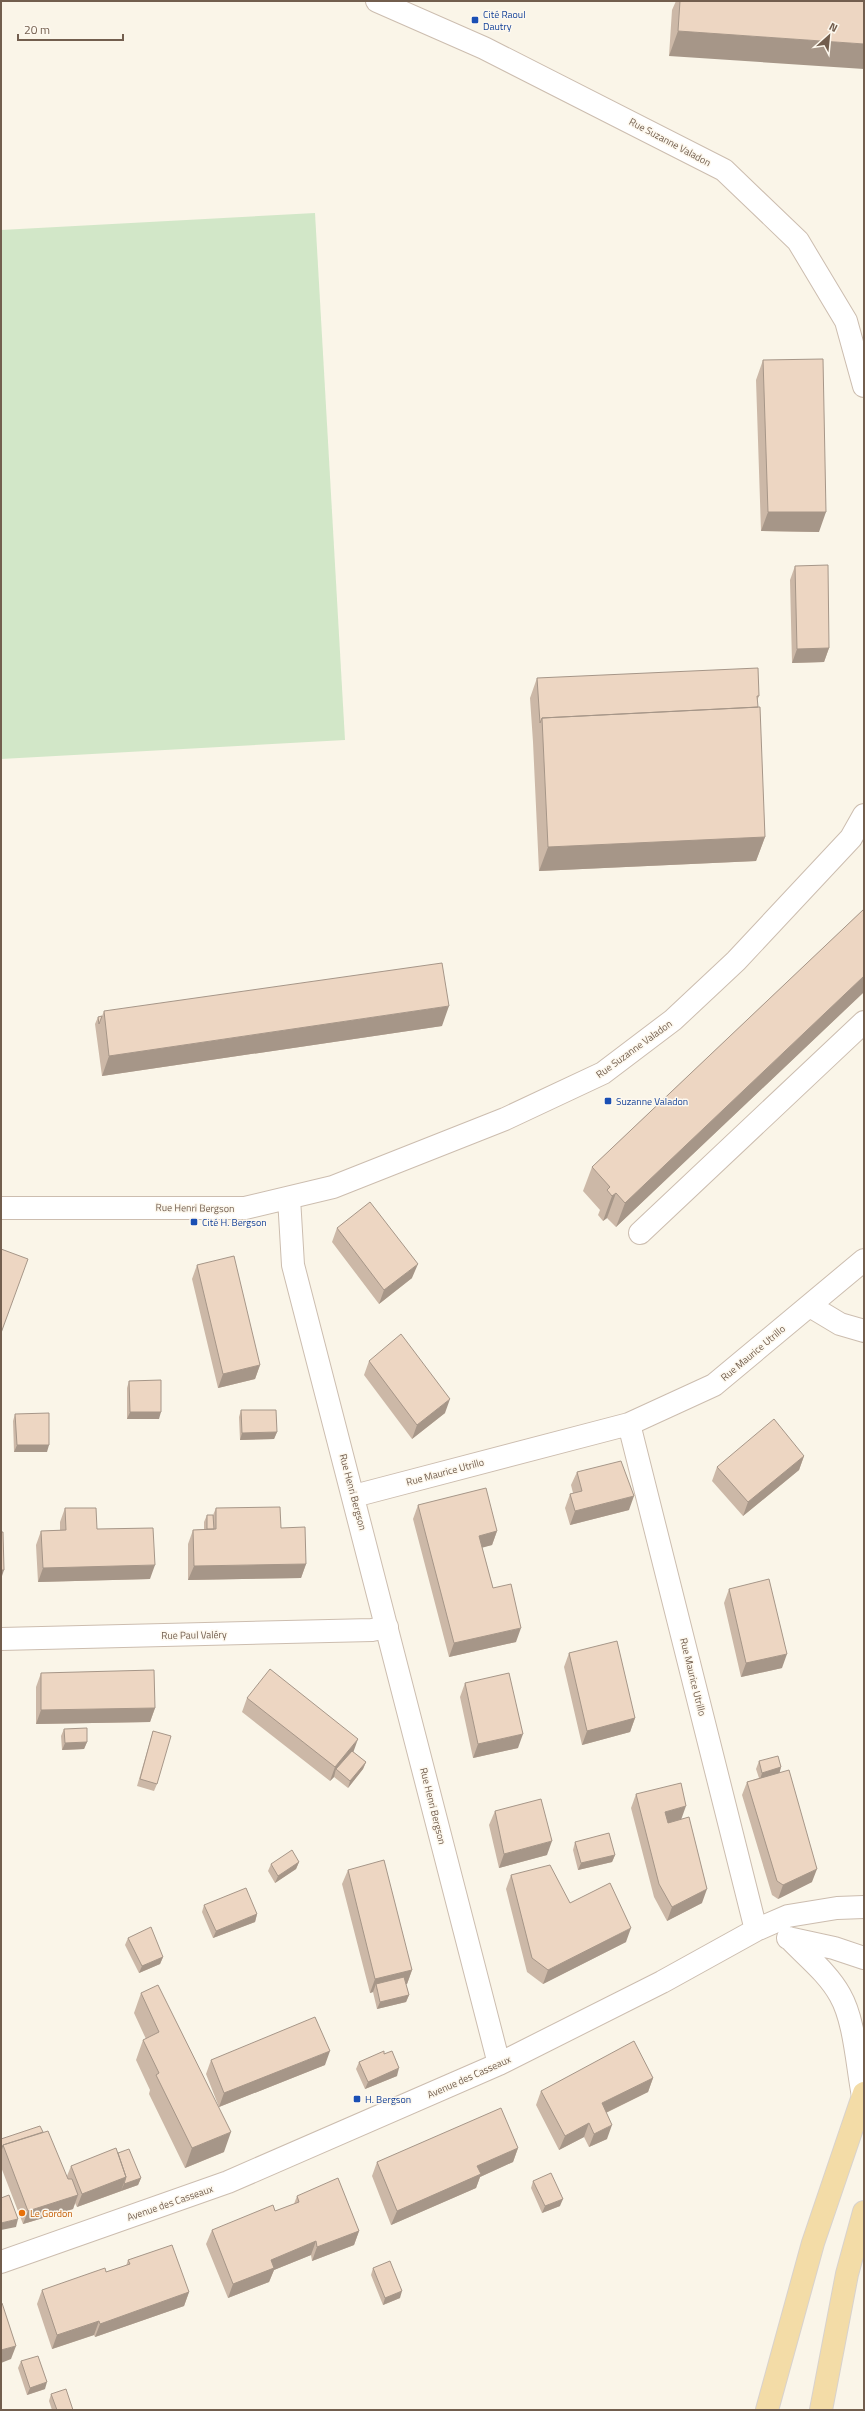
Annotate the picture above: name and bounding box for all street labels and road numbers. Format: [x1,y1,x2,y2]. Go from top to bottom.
street label: Rue Suzanne Valadon [626,114,714,170]
street label: Rue Suzanne Valadon [593,1016,675,1082]
street label: Rue Henri Bergson [156,1200,234,1216]
street label: Rue Maurice Utrillo [717,1322,789,1384]
street label: Rue Henri Bergson [336,1452,370,1532]
street label: Rue Maurice Utrillo [404,1454,486,1490]
street label: Rue Paul Valéry [161,1627,227,1643]
street label: Rue Maurice Utrillo [676,1636,710,1718]
street label: Rue Henri Bergson [416,1766,450,1846]
street label: Avenue des Casseaux [425,2052,514,2102]
street label: Avenue des Casseaux [125,2181,216,2225]

